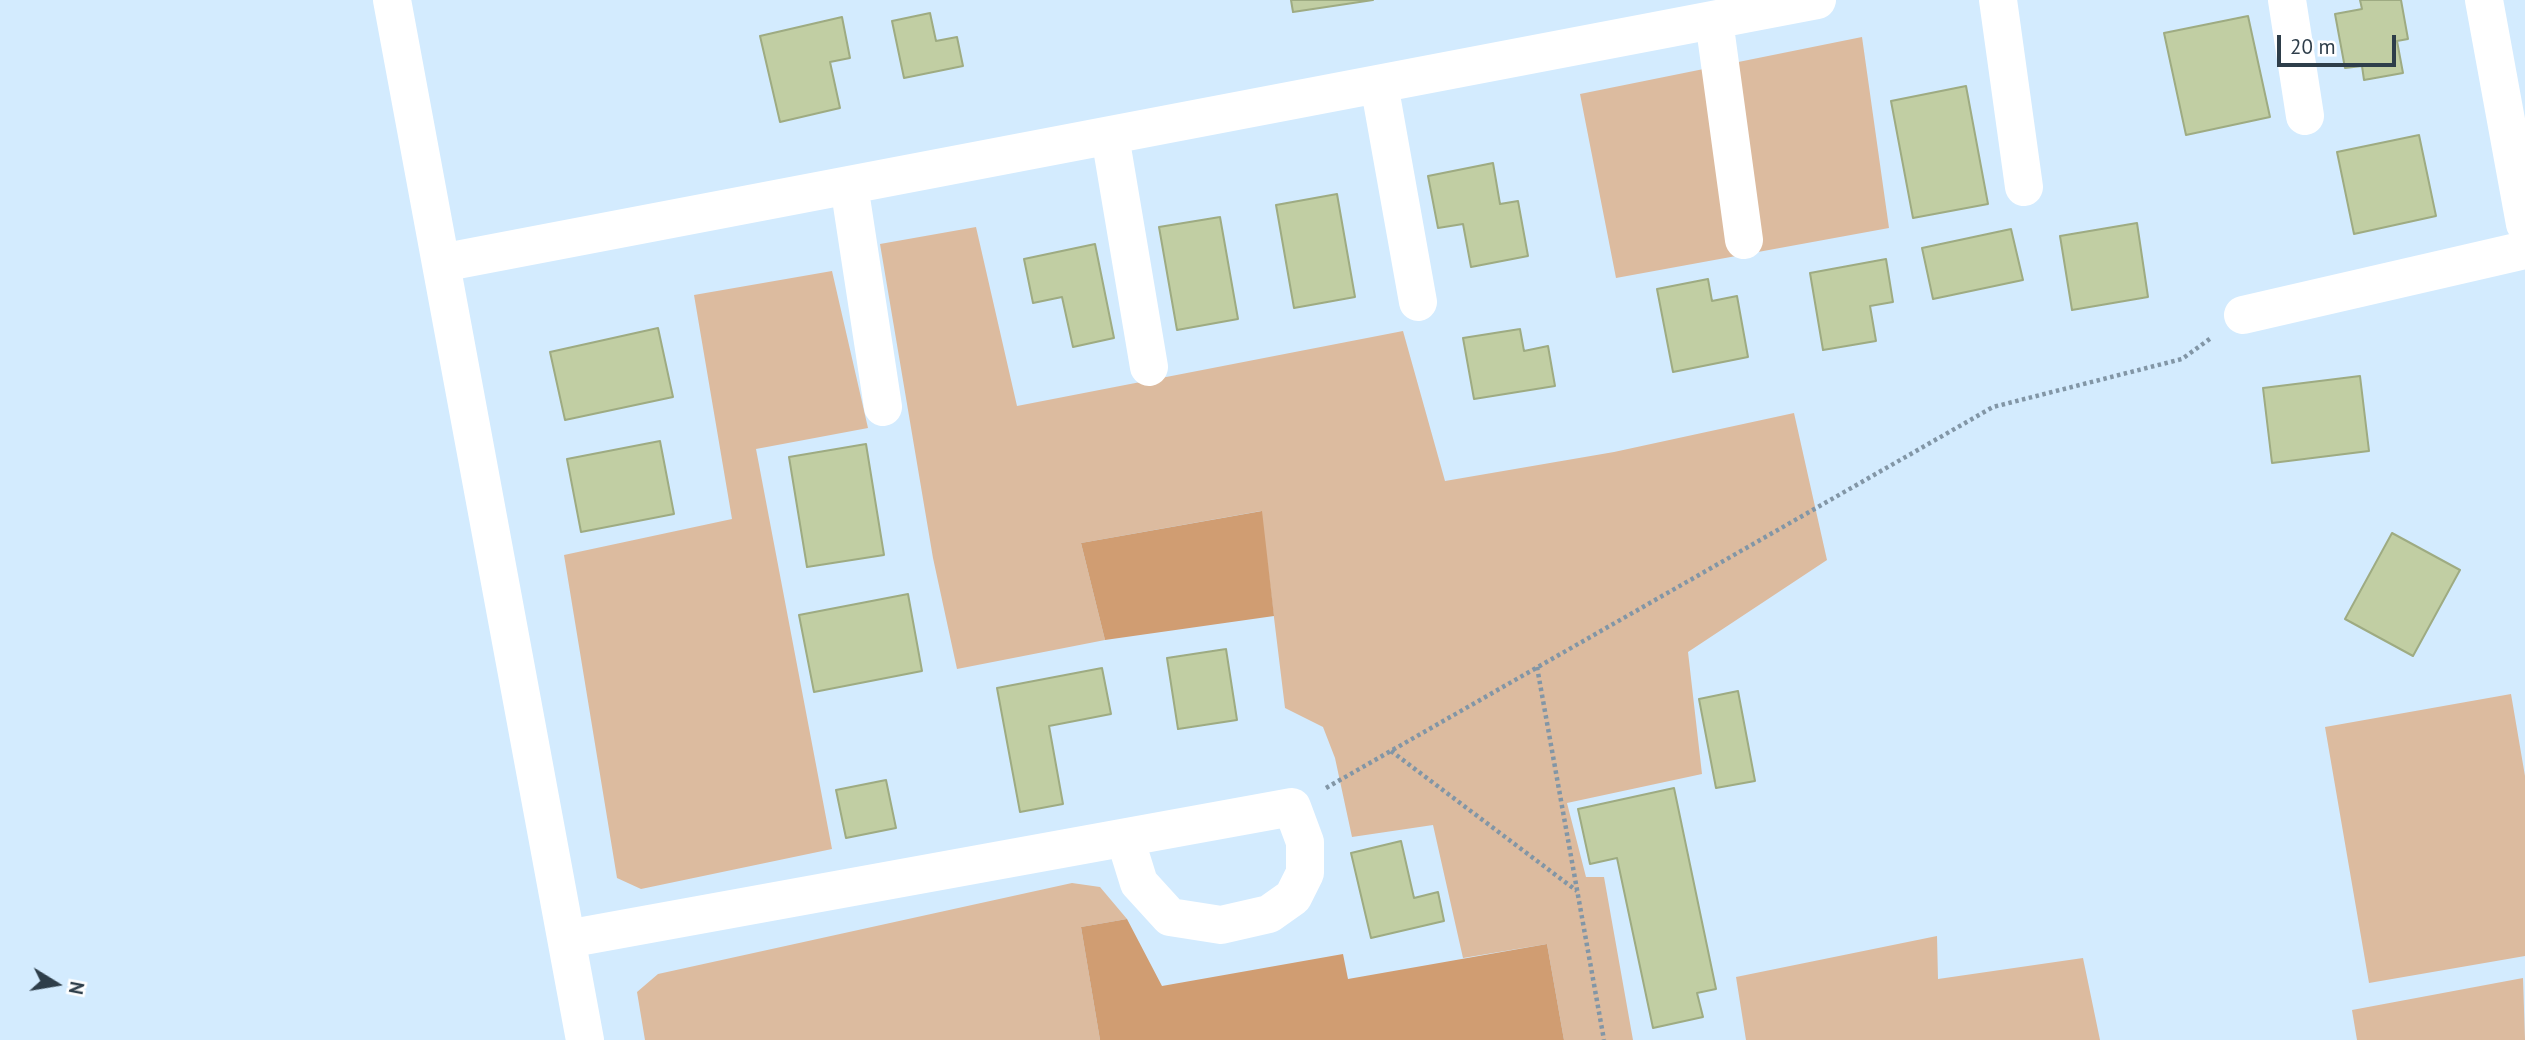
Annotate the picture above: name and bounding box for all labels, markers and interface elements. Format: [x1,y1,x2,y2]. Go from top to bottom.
scale bar [2280,21,2399,65]
text: 20 m [2290,33,2336,60]
north arrow [21,949,91,1019]
text: N [64,980,90,996]

